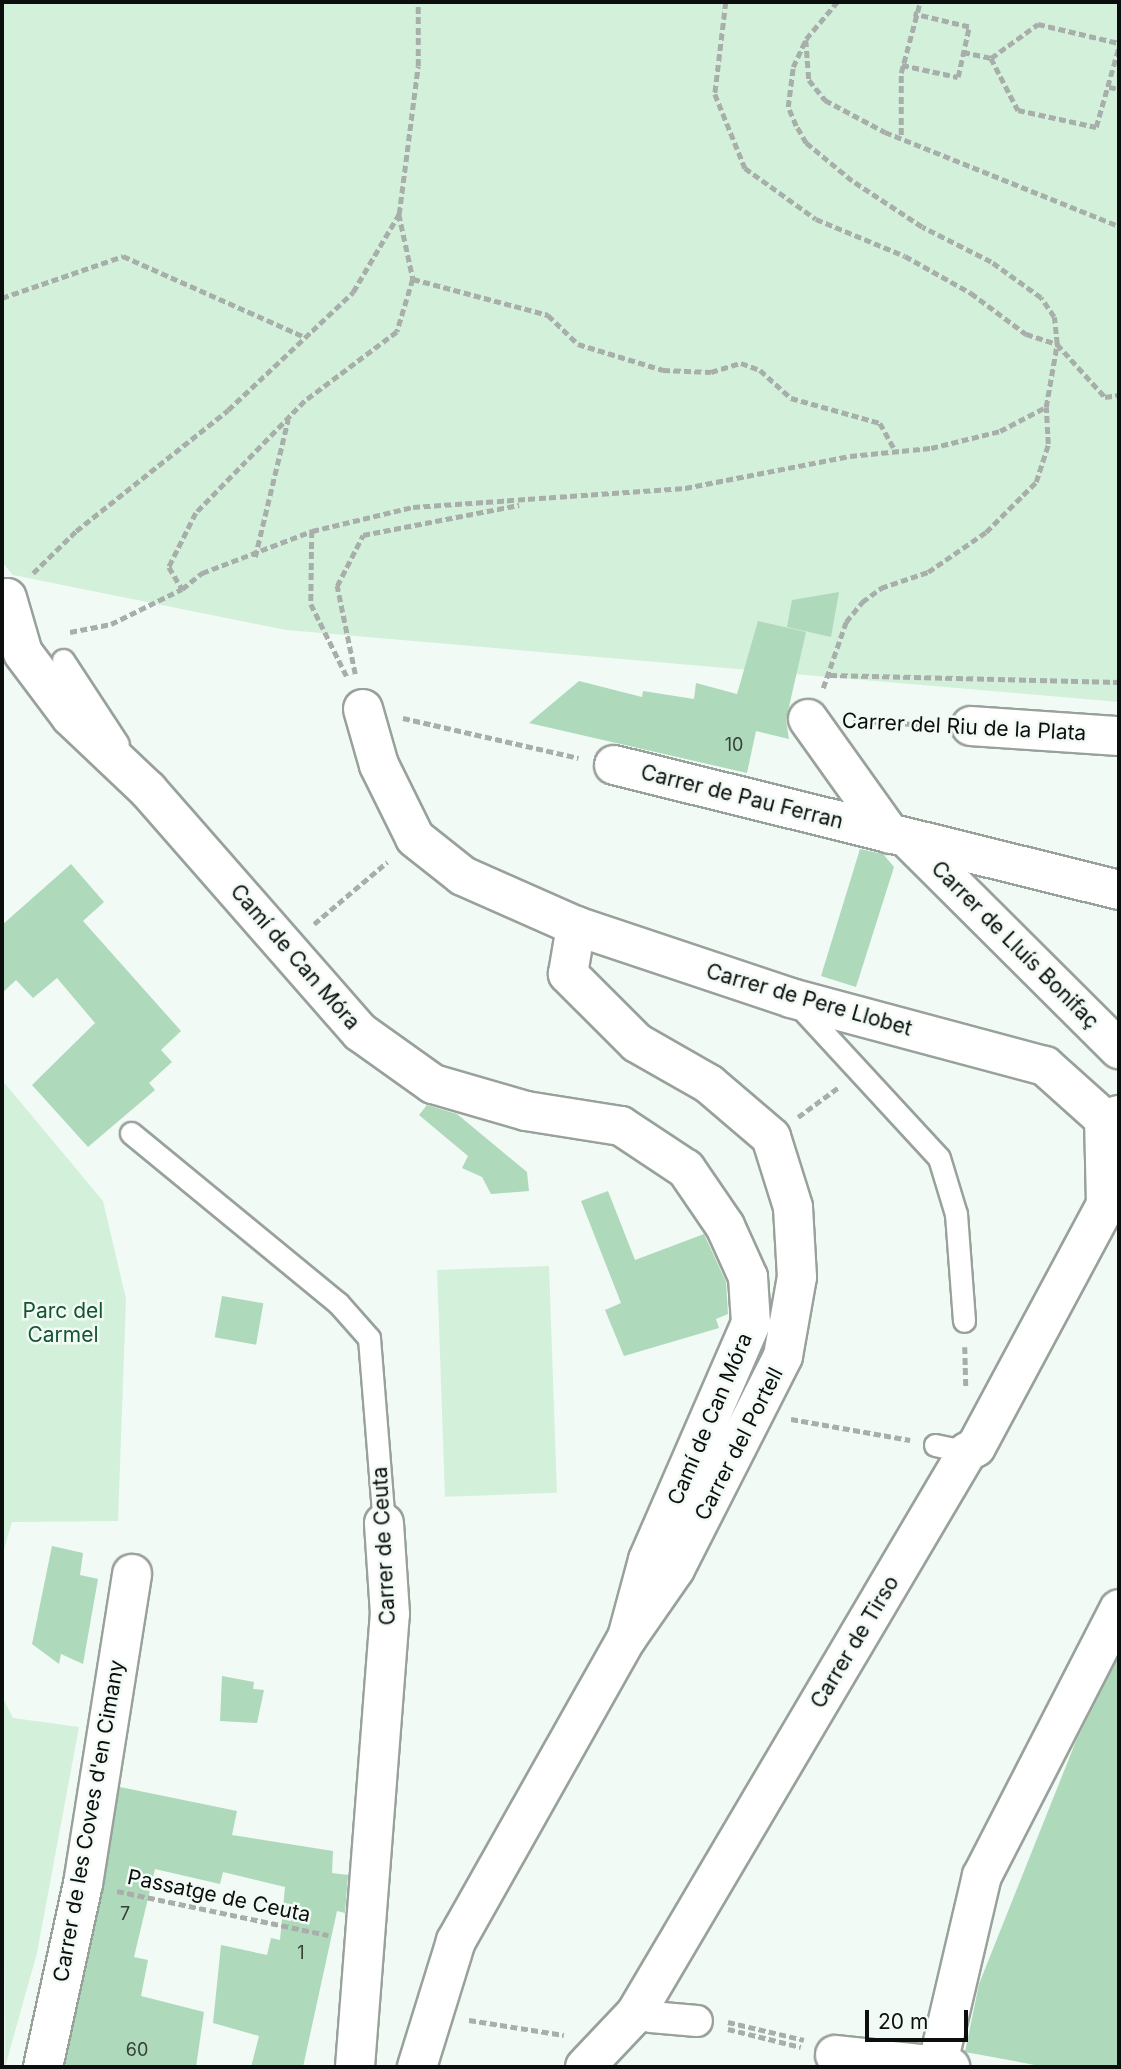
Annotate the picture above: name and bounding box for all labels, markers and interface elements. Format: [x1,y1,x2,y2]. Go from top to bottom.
street label: Carrer del Riu de la Plata [841,708,1087,746]
house number: 10 [725,734,743,756]
street label: Carrer de Pau Ferran [638,760,846,834]
street label: Carrer de Lluís Bonifaç [926,856,1104,1034]
street label: Camí de Can Móra [225,879,365,1035]
street label: Carrer de Pere Llobet [703,959,915,1041]
park label: Parc del Carmel [23,1298,103,1348]
street label: Camí de Can Móra [662,1329,758,1509]
street label: Carrer del Portell [690,1363,788,1525]
street label: Carrer de Ceuta [367,1466,401,1626]
street label: Carrer de Tirso [806,1571,904,1713]
street label: Carrer de les Coves d'en Cimany [48,1658,130,1984]
street label: Passatge de Ceuta [125,1864,313,1928]
house number: 7 [120,1903,130,1925]
house number: 1 [297,1942,305,1964]
scale bar [869,1996,972,2040]
text: 20 m [878,2009,928,2034]
house number: 60 [126,2039,148,2061]

